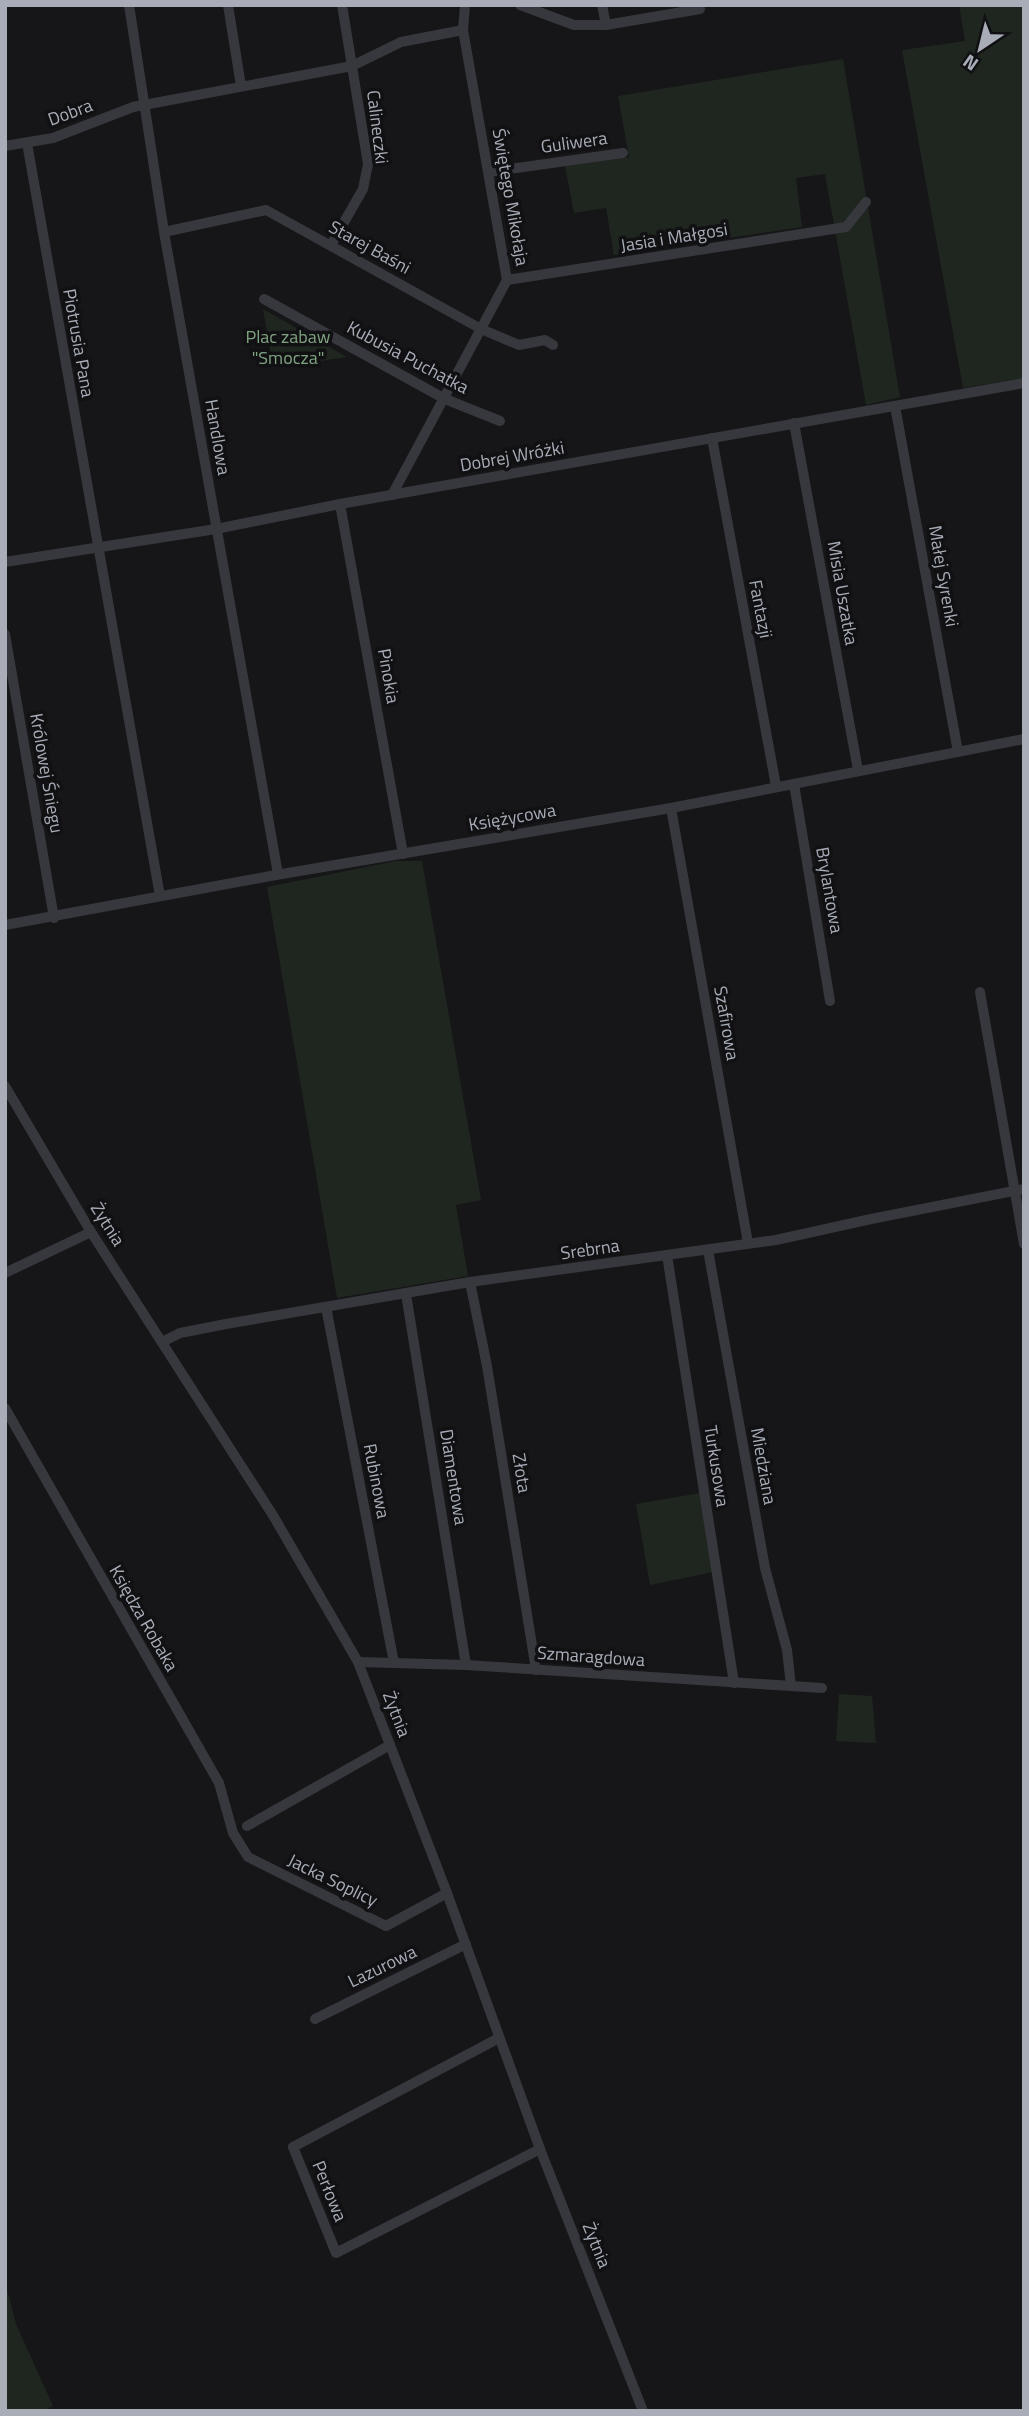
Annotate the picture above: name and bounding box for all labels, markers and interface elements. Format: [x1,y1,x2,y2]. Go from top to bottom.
north arrow [945,14,1015,84]
text: N [956,48,984,79]
street label: Calineczki [360,88,396,166]
street label: Dobra [44,91,96,133]
street label: Guliwera [539,124,609,160]
street label: Świętego Mikołaja [486,126,536,268]
street label: Starej Baśni [324,213,416,281]
street label: Jasia i Małgosi [618,215,730,259]
street label: Piotrusia Pana [56,287,102,399]
street label: Kubusia Puchatka [342,313,474,401]
park label: Plac zabaw "Smocza" [245,323,331,371]
street label: Handlowa [198,397,238,477]
street label: Dobrej Wróżki [458,434,566,478]
street label: Małej Syrenki [922,523,966,629]
street label: Misia Uszatka [821,539,865,647]
street label: Fantazji [742,578,780,640]
street label: Pinokia [371,646,407,706]
street label: Królowej Śniegu [23,711,71,835]
street label: Księżycowa [466,796,558,838]
street label: Brylantowa [809,845,851,935]
street label: Szafirowa [707,984,747,1062]
street label: Żytnia [84,1197,132,1251]
street label: Srebrna [559,1232,621,1266]
street label: Turkusowa [697,1423,737,1509]
street label: Miedziana [744,1425,784,1507]
street label: Diamentowa [433,1427,475,1527]
street label: Rubinowa [357,1441,397,1521]
street label: Złota [506,1451,538,1495]
street label: Księdza Robaka [103,1560,185,1676]
street label: Szmaragdowa [536,1639,646,1673]
street label: Żytnia [376,1687,418,1741]
street label: Jacka Soplicy [283,1847,383,1914]
street label: Lazurowa [343,1938,421,1994]
street label: Perłowa [306,2156,354,2226]
street label: Żytnia [576,2218,618,2272]

